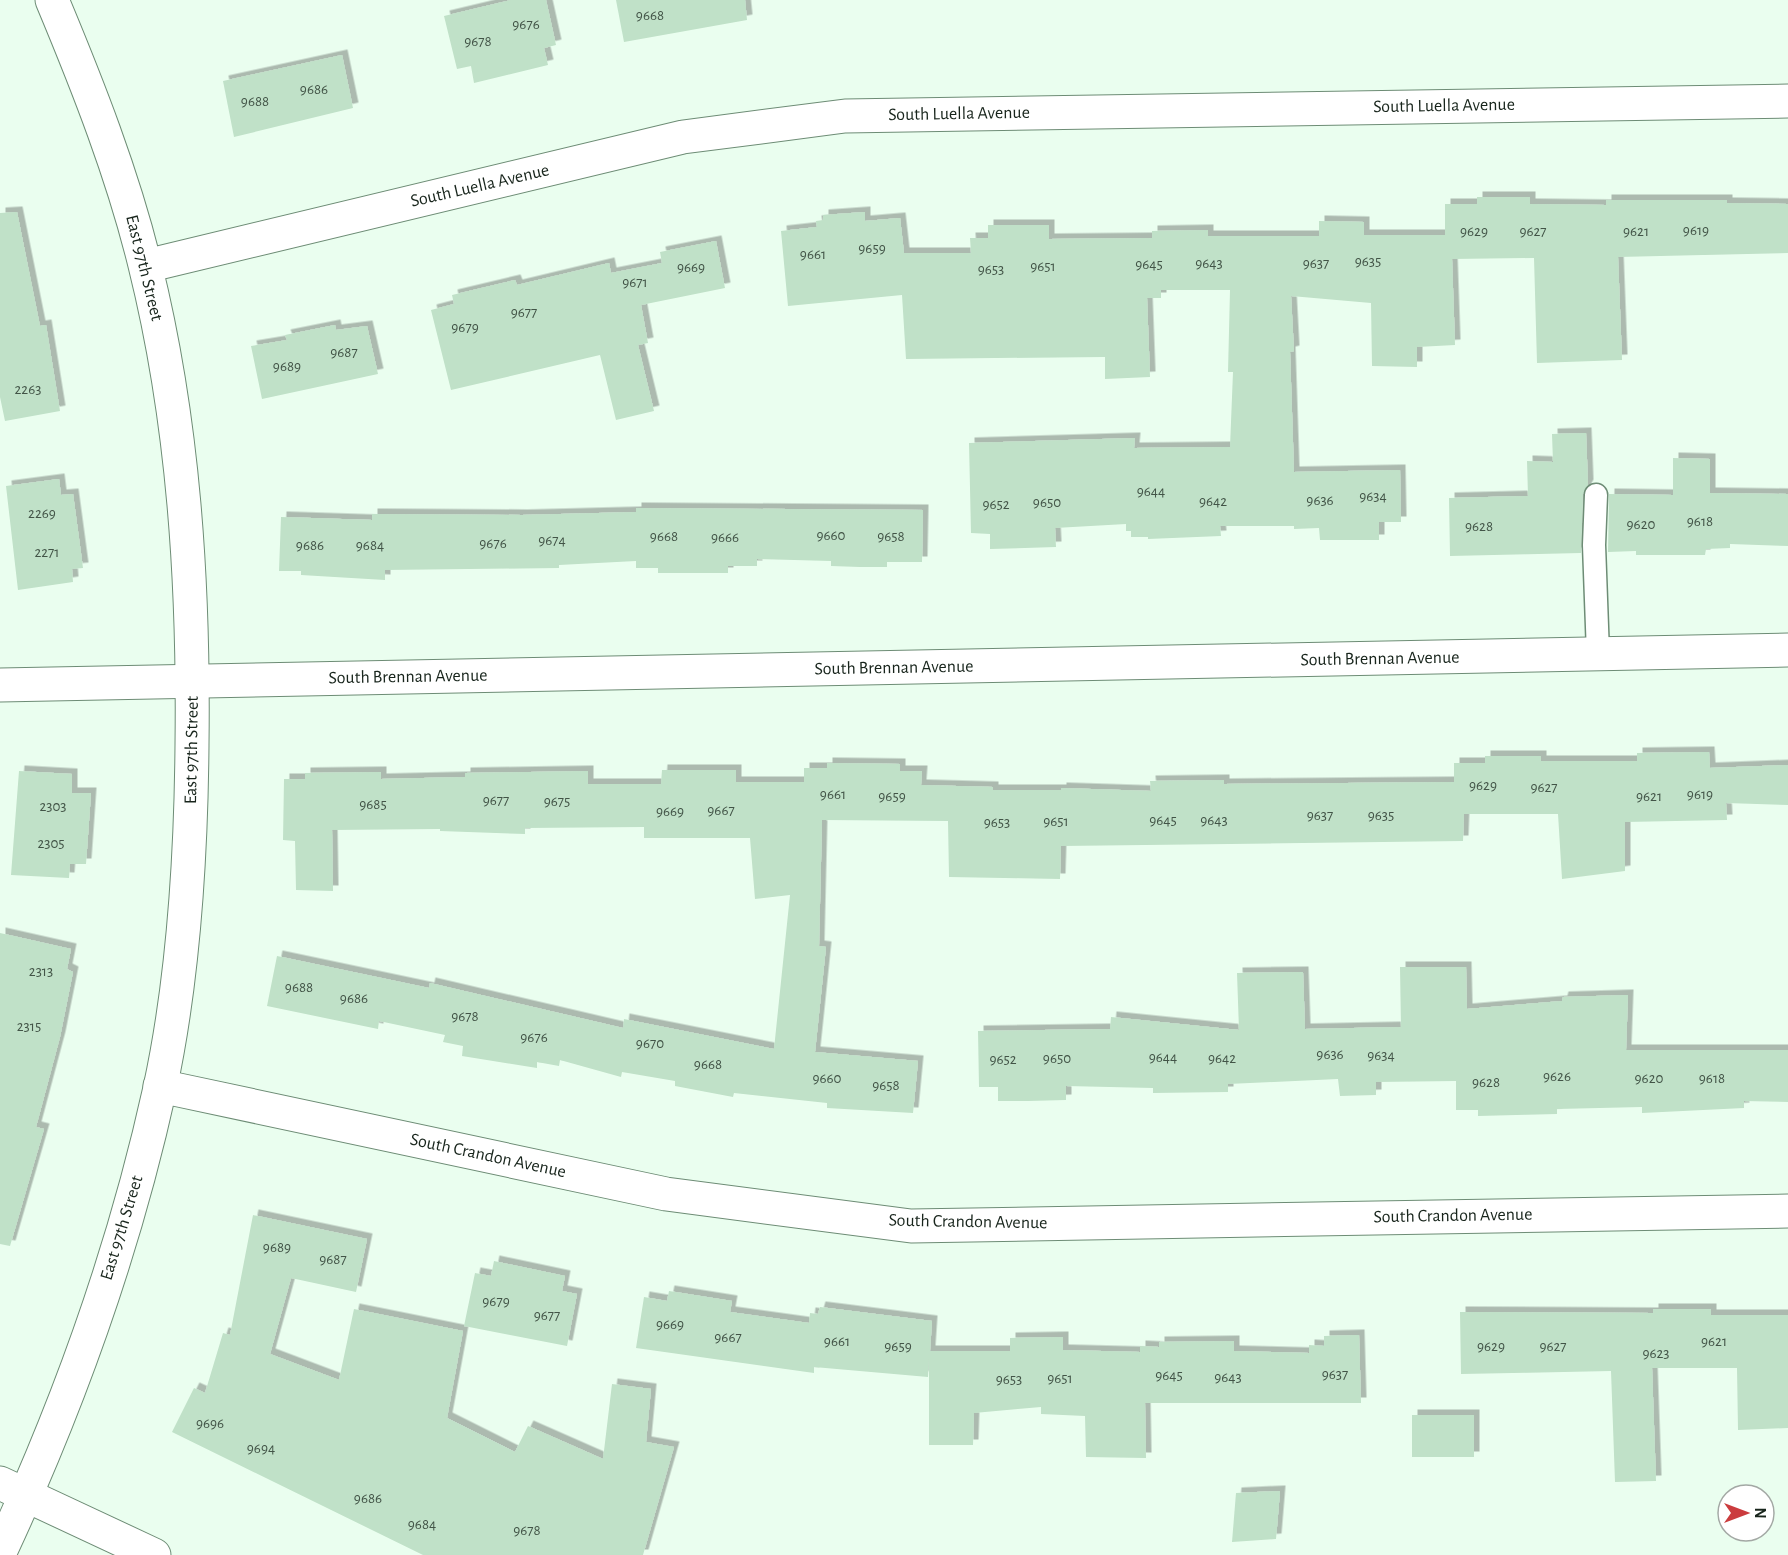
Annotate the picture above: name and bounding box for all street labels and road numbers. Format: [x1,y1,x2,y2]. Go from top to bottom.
street label: South Luella Avenue [1373,96,1515,116]
street label: South Luella Avenue [888,104,1030,124]
street label: South Luella Avenue [409,161,551,211]
street label: East 97th Street [122,213,166,323]
street label: South Brennan Avenue [1300,649,1460,669]
street label: South Brennan Avenue [814,658,974,678]
street label: South Brennan Avenue [328,667,488,687]
street label: East 97th Street [182,695,202,804]
street label: South Crandon Avenue [408,1131,568,1181]
street label: East 97th Street [98,1173,147,1282]
street label: South Crandon Avenue [1373,1206,1533,1226]
street label: South Crandon Avenue [888,1212,1048,1232]

